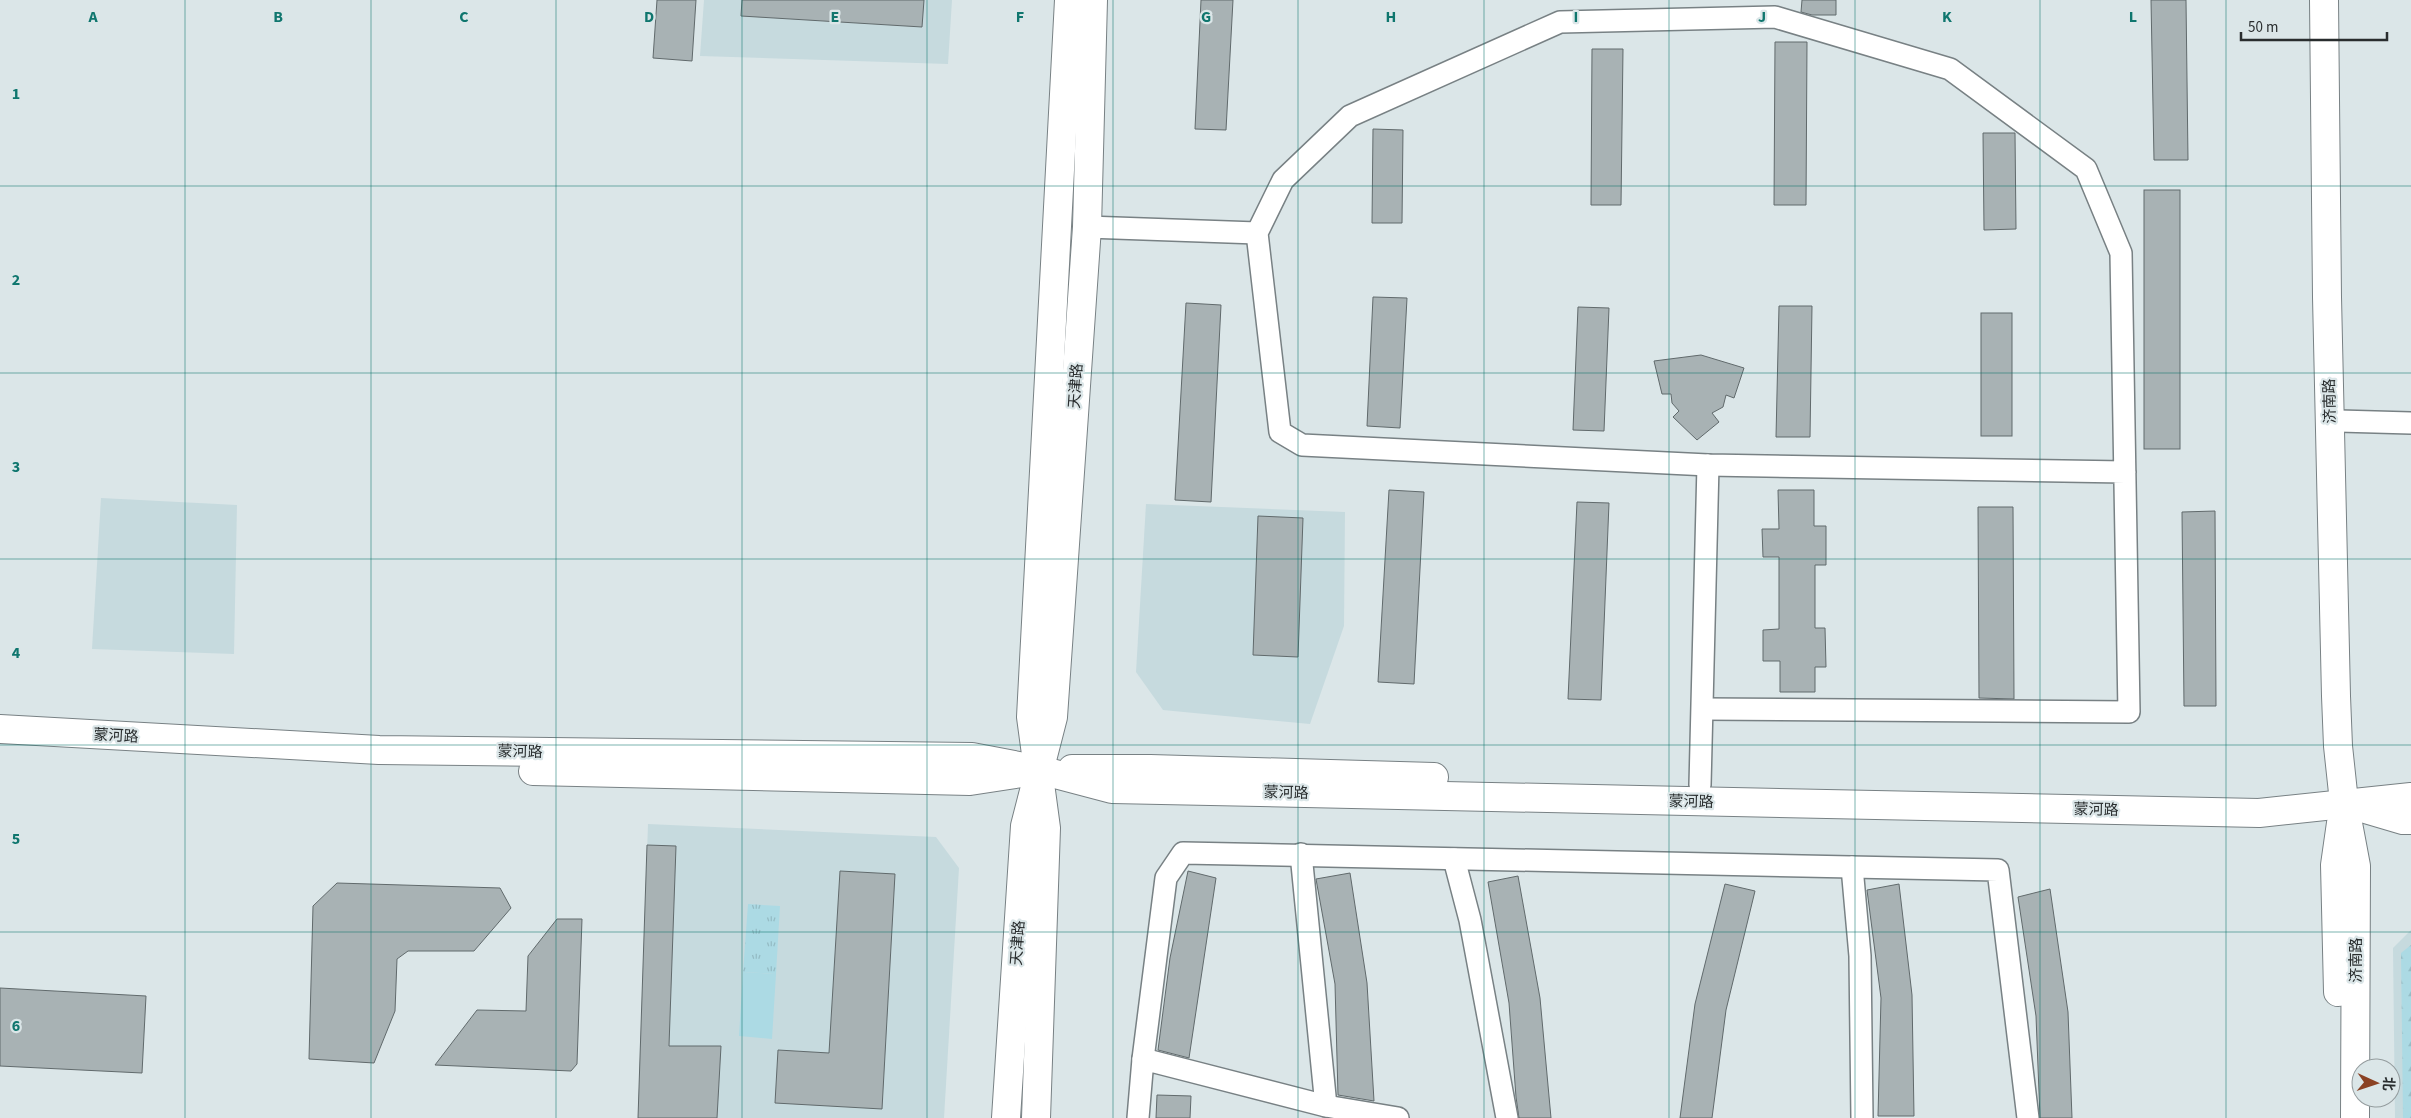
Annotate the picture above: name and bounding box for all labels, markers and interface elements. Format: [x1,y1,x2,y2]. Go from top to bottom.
text: A [87,6,98,28]
text: B [273,6,283,28]
text: C [459,6,469,28]
text: D [644,6,654,28]
text: E [831,6,839,28]
text: F [1016,6,1024,28]
text: G [1201,6,1211,28]
text: H [1386,6,1396,28]
text: I [1574,6,1578,28]
text: J [1758,6,1766,28]
text: K [1942,6,1952,28]
text: L [2129,6,2137,28]
scale bar [2241,10,2387,42]
text: 50 m [2248,17,2278,38]
text: 1 [12,83,20,105]
text: 2 [12,269,20,291]
street label: 天津路 [1064,363,1088,409]
street label: 济南路 [2319,378,2341,424]
text: 3 [12,456,20,478]
text: 4 [12,642,21,664]
street label: 蒙河路 [93,724,139,748]
street label: 蒙河路 [497,741,543,763]
street label: 蒙河路 [1263,782,1309,804]
street label: 蒙河路 [1668,791,1714,813]
street label: 蒙河路 [2073,799,2119,821]
text: 5 [12,828,20,850]
street label: 天津路 [1006,920,1030,966]
street label: 济南路 [2346,937,2367,983]
text: 6 [12,1015,20,1037]
north arrow [2351,1058,2401,1108]
text: 北 [2378,1076,2398,1091]

